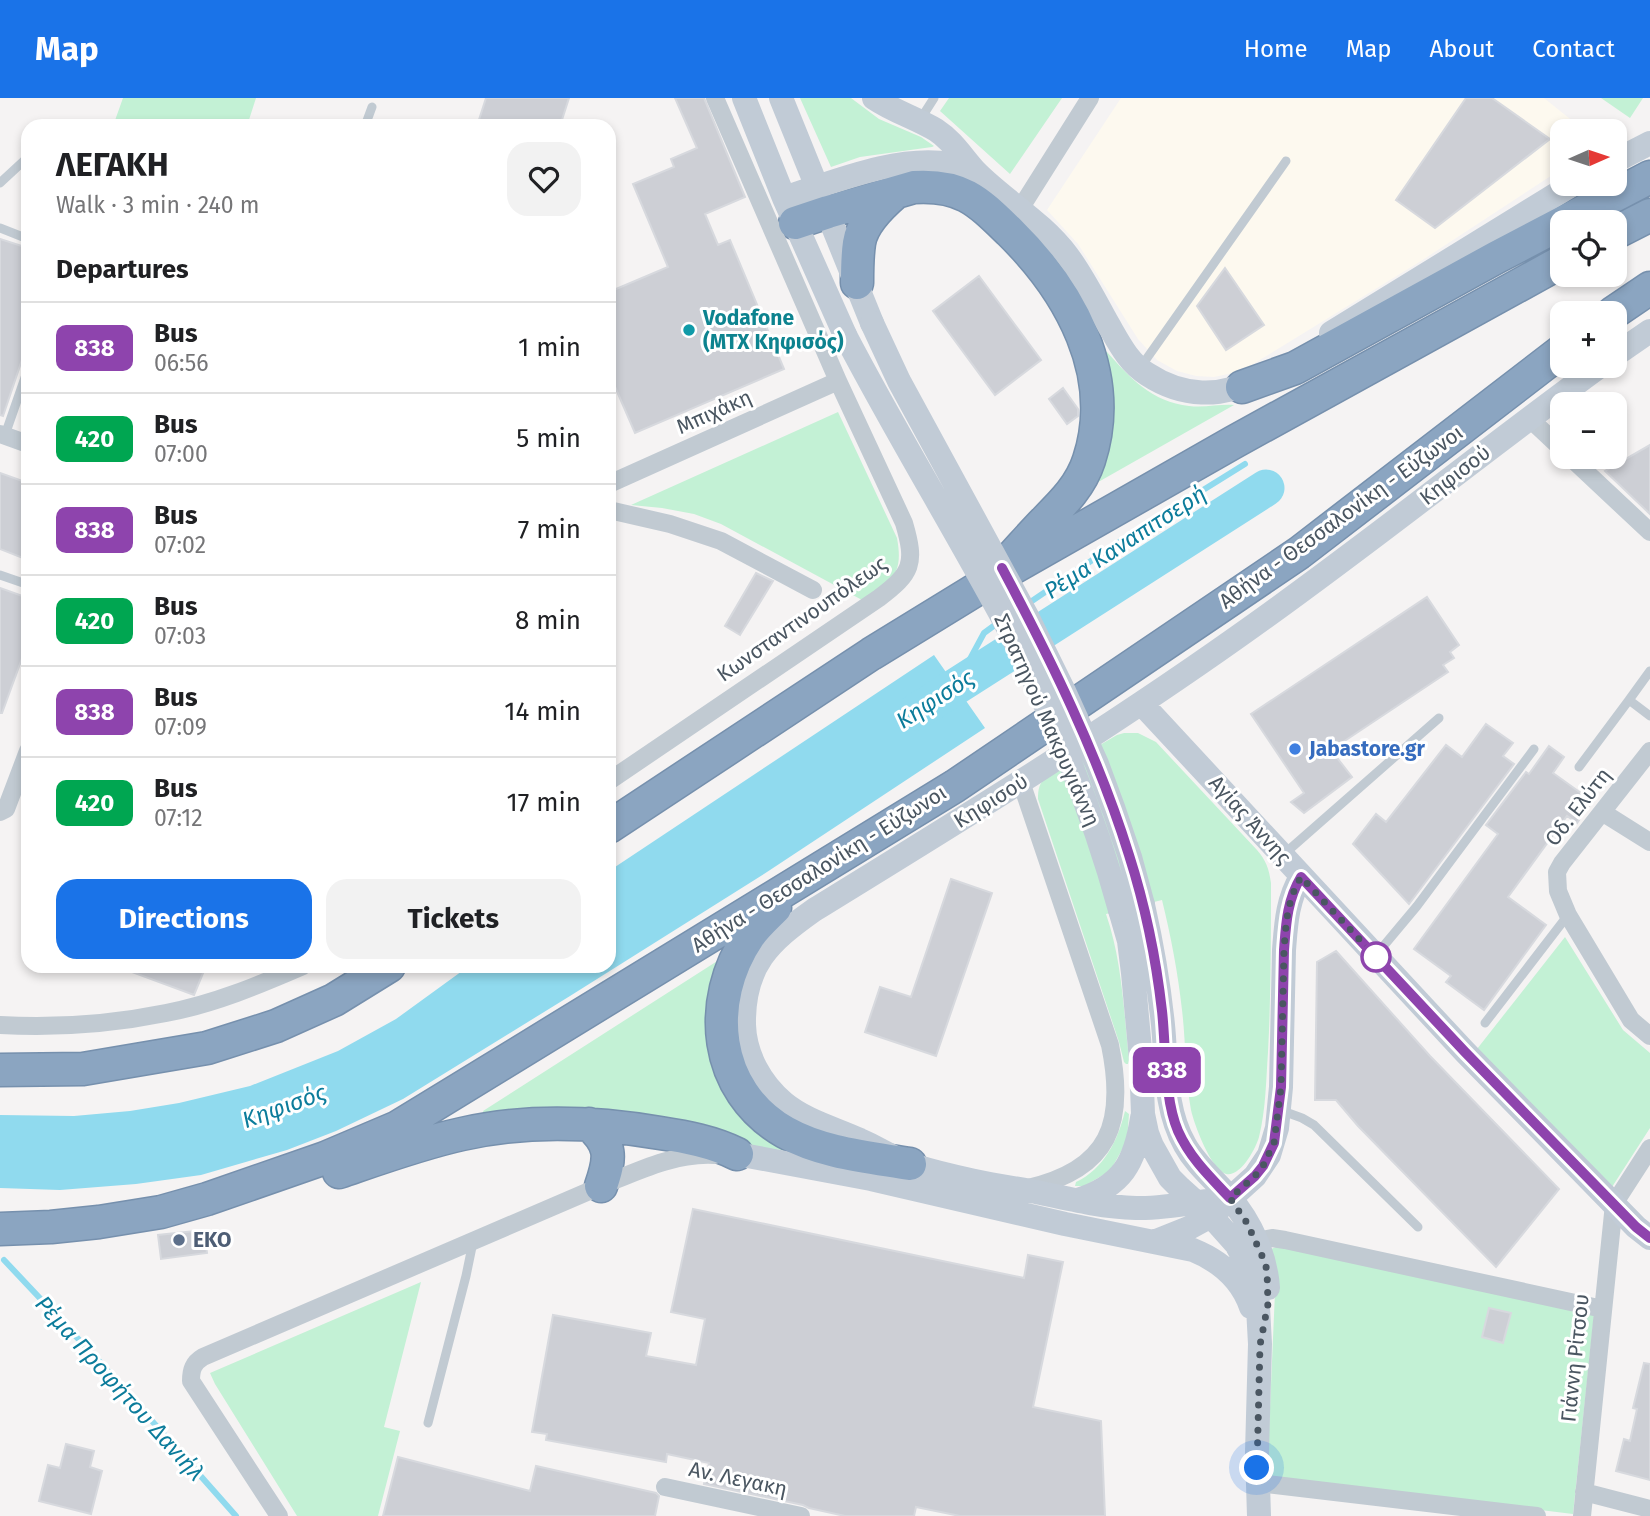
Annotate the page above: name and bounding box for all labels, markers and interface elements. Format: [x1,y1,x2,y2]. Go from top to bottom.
text: Map [35,29,99,69]
text: Home [1244,35,1308,63]
text: Map [1346,35,1392,63]
text: About [1430,35,1494,63]
text: Contact [1532,35,1615,63]
north arrow [1550,119,1628,196]
map controls [1550,119,1627,469]
button: heart [507,142,581,216]
text: ΛΕΓΑΚΗ [56,145,169,185]
text: Walk · 3 min · 240 m [56,191,259,219]
button: locate [1550,210,1627,287]
text: Departures [56,254,189,285]
button: + [1550,301,1627,378]
place label: Vodafone (MTX Κηφισός) [702,305,844,355]
text: Bus [154,318,197,349]
marker: Vodafone (MTX Κηφισός) [681,322,697,338]
text: 1 min [518,332,581,363]
text: 838 [74,334,115,362]
text: 06:56 [154,349,209,377]
street label: Μπιχάκη [672,384,756,440]
button: − [1550,392,1627,469]
text: Bus [154,409,197,440]
street label: Αθήνα - Θεσσαλονίκη - Εύζωνοι [1214,420,1468,614]
text: 5 min [516,423,581,454]
text: 420 [75,425,114,453]
street label: Κηφισού [1414,439,1496,511]
text: 07:00 [154,440,208,468]
water label: Ρέμα Καναπιτσερή [1039,479,1211,605]
text: Bus [154,500,197,531]
text: 7 min [518,514,581,545]
text: 838 [74,516,115,544]
text: 07:02 [154,531,206,559]
street label: Κωνσταντινουπόλεως [712,550,892,688]
text: Bus [154,591,197,622]
text: 8 min [515,605,581,636]
text: 420 [75,607,114,635]
street label: Στρατηγού Μακρυγιάννη [988,610,1106,830]
text: 07:03 [154,622,206,650]
water label: Κηφισός [891,663,979,734]
text: Bus [154,682,197,713]
text: 14 min [504,696,581,727]
text: 838 [74,698,115,726]
text: 07:09 [154,713,207,741]
place label: Jabastore.gr [1308,736,1425,762]
marker: Jabastore.gr [1287,741,1303,757]
street label: Οδ. Ελύτη [1539,763,1617,851]
street label: Κηφισού [949,768,1033,834]
street label: Αγίας Άννης [1203,770,1297,870]
text: Bus [154,773,197,804]
street label: Αθήνα - Θεσσαλονίκη - Εύζωνοι [687,780,951,958]
text: 17 min [506,787,581,818]
text: 420 [75,789,114,817]
text: 07:12 [154,804,203,832]
button: Directions [56,879,312,959]
button: Tickets [326,879,581,959]
unlabelled marker [1361,942,1391,972]
line badge: 838 [1127,1047,1207,1093]
text: 838 [1147,1056,1187,1084]
water label: Κηφισός [238,1078,330,1134]
place label: EKO [193,1227,231,1253]
marker: EKO [171,1232,187,1248]
water label: Ρέμα Προφήτου Δανιήλ [30,1290,210,1486]
street label: Γιάννη Ρίτσου [1555,1293,1595,1423]
your location [1239,1450,1274,1485]
street label: Αν. Λεγακη [687,1456,789,1502]

